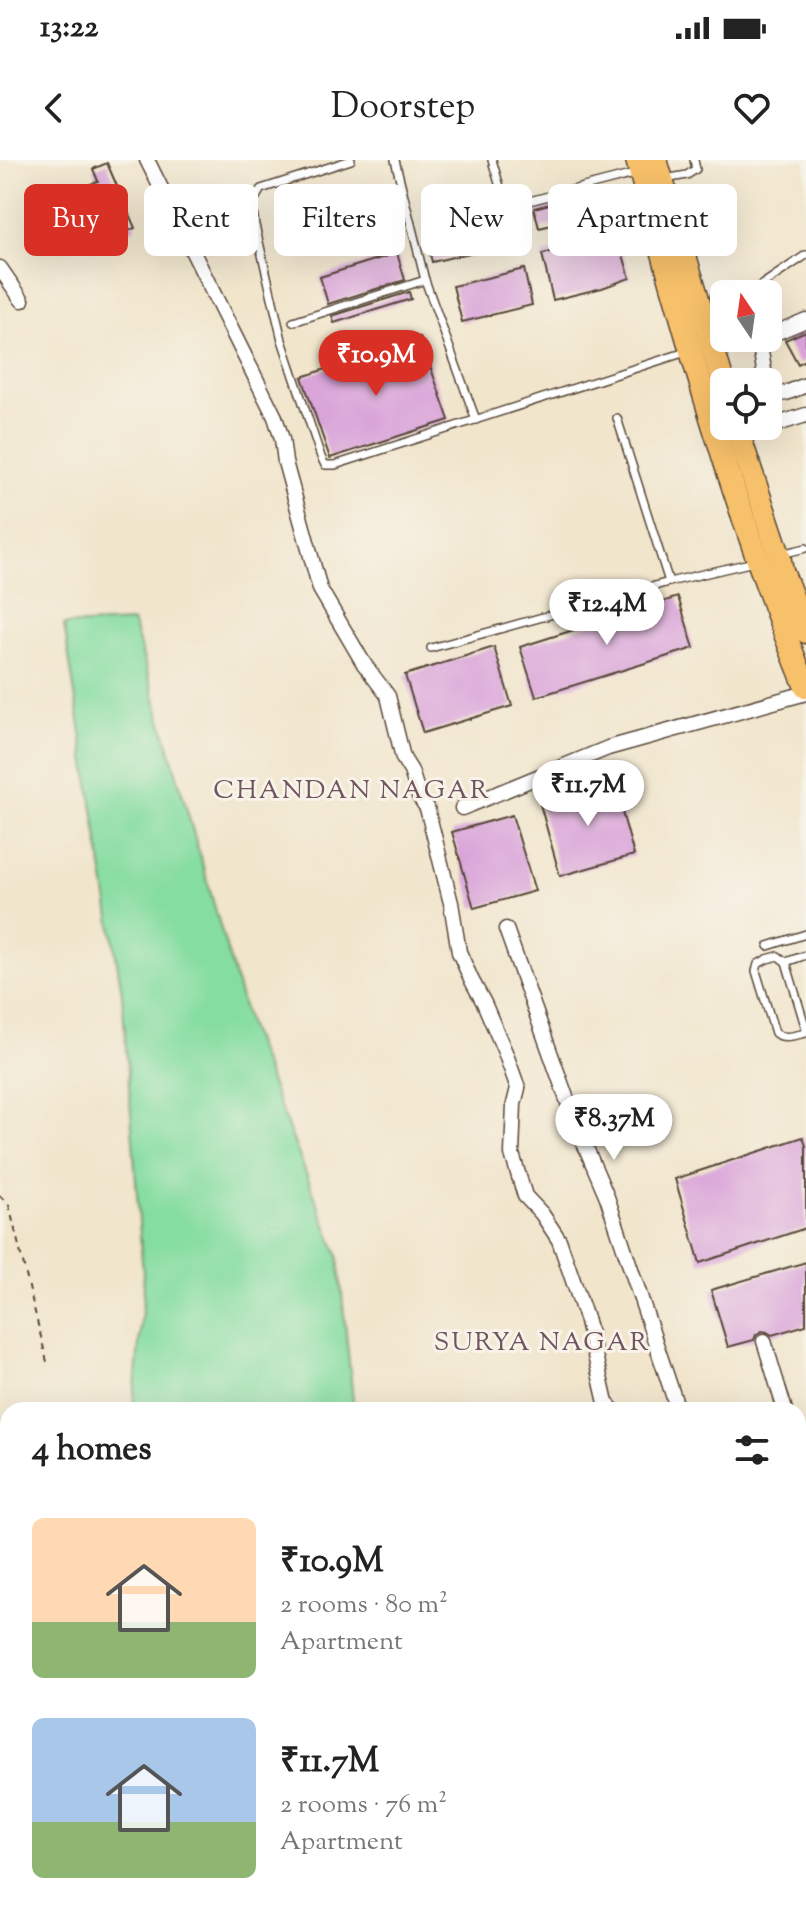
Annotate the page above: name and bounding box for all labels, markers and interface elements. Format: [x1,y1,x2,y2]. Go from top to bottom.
text: 13:22 [40,7,98,50]
text: Doorstep [331,82,475,134]
icon: back [32,86,76,130]
icon: heart [730,86,774,130]
chip: Buy [24,184,128,256]
chip: Rent [144,184,258,256]
chip: Filters [274,184,405,256]
chip: New [421,184,532,256]
chip: Apartment [548,184,737,256]
north arrow [710,280,782,352]
map controls [710,280,782,440]
pin: ₹10.9M [311,330,441,398]
text: ₹10.9M [336,337,416,374]
button: locate [710,368,782,440]
pin: ₹12.4M [542,579,672,647]
text: ₹12.4M [567,586,647,623]
pin: ₹11.7M [523,760,653,828]
text: ₹11.7M [550,767,626,804]
district label: CHANDAN NAGAR [213,773,491,810]
pin: ₹8.37M [549,1094,679,1162]
text: ₹8.37M [573,1101,655,1138]
district label: SURYA NAGAR [434,1325,650,1362]
text: 4 homes [32,1426,152,1475]
icon: filters [730,1428,774,1472]
text: ₹10.9M [280,1538,383,1587]
icon: home [96,1550,192,1646]
text: 2 rooms · 80 m² [280,1587,448,1624]
text: Apartment [280,1624,403,1661]
text: ₹11.7M [280,1738,379,1787]
icon: home [96,1750,192,1846]
text: 2 rooms · 76 m² [280,1787,447,1824]
text: Apartment [280,1824,403,1861]

